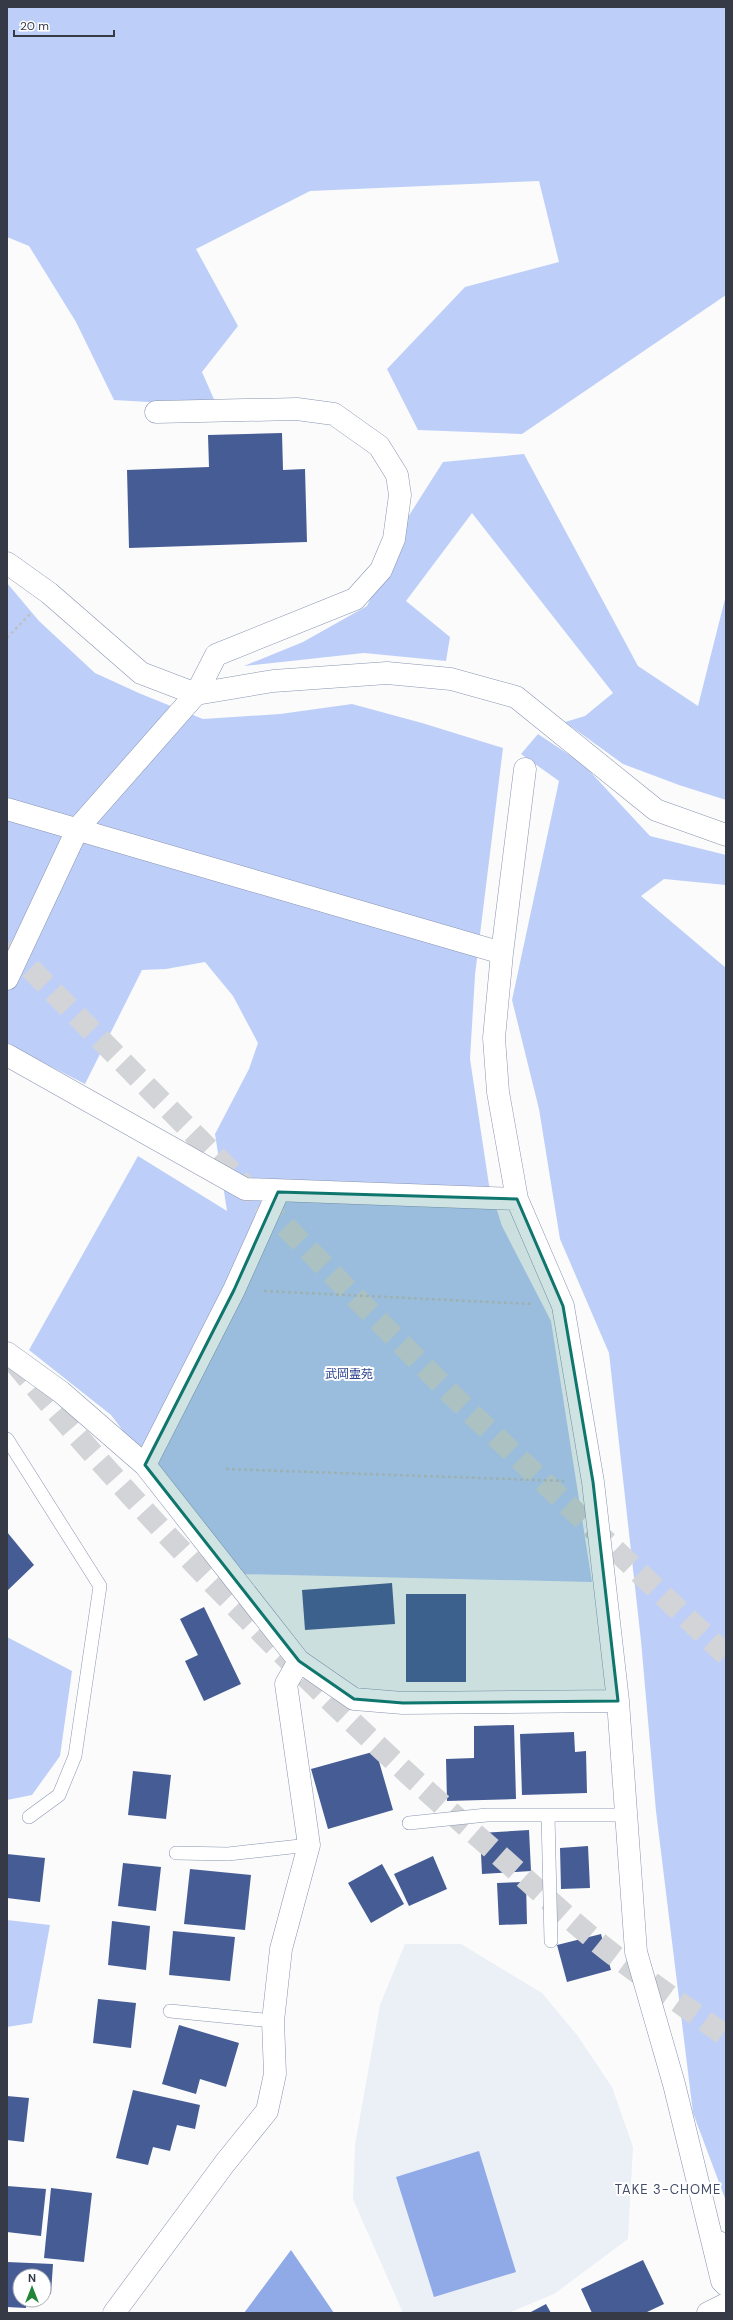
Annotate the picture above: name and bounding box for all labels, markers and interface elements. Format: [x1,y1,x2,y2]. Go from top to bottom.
scale bar [14,12,114,38]
text: 20 m [20,18,49,34]
park label: 武岡霊苑 [325,1366,373,1382]
district label: TAKE 3-CHOME [615,2181,721,2198]
north arrow [12,2268,52,2308]
text: N [28,2271,36,2285]

